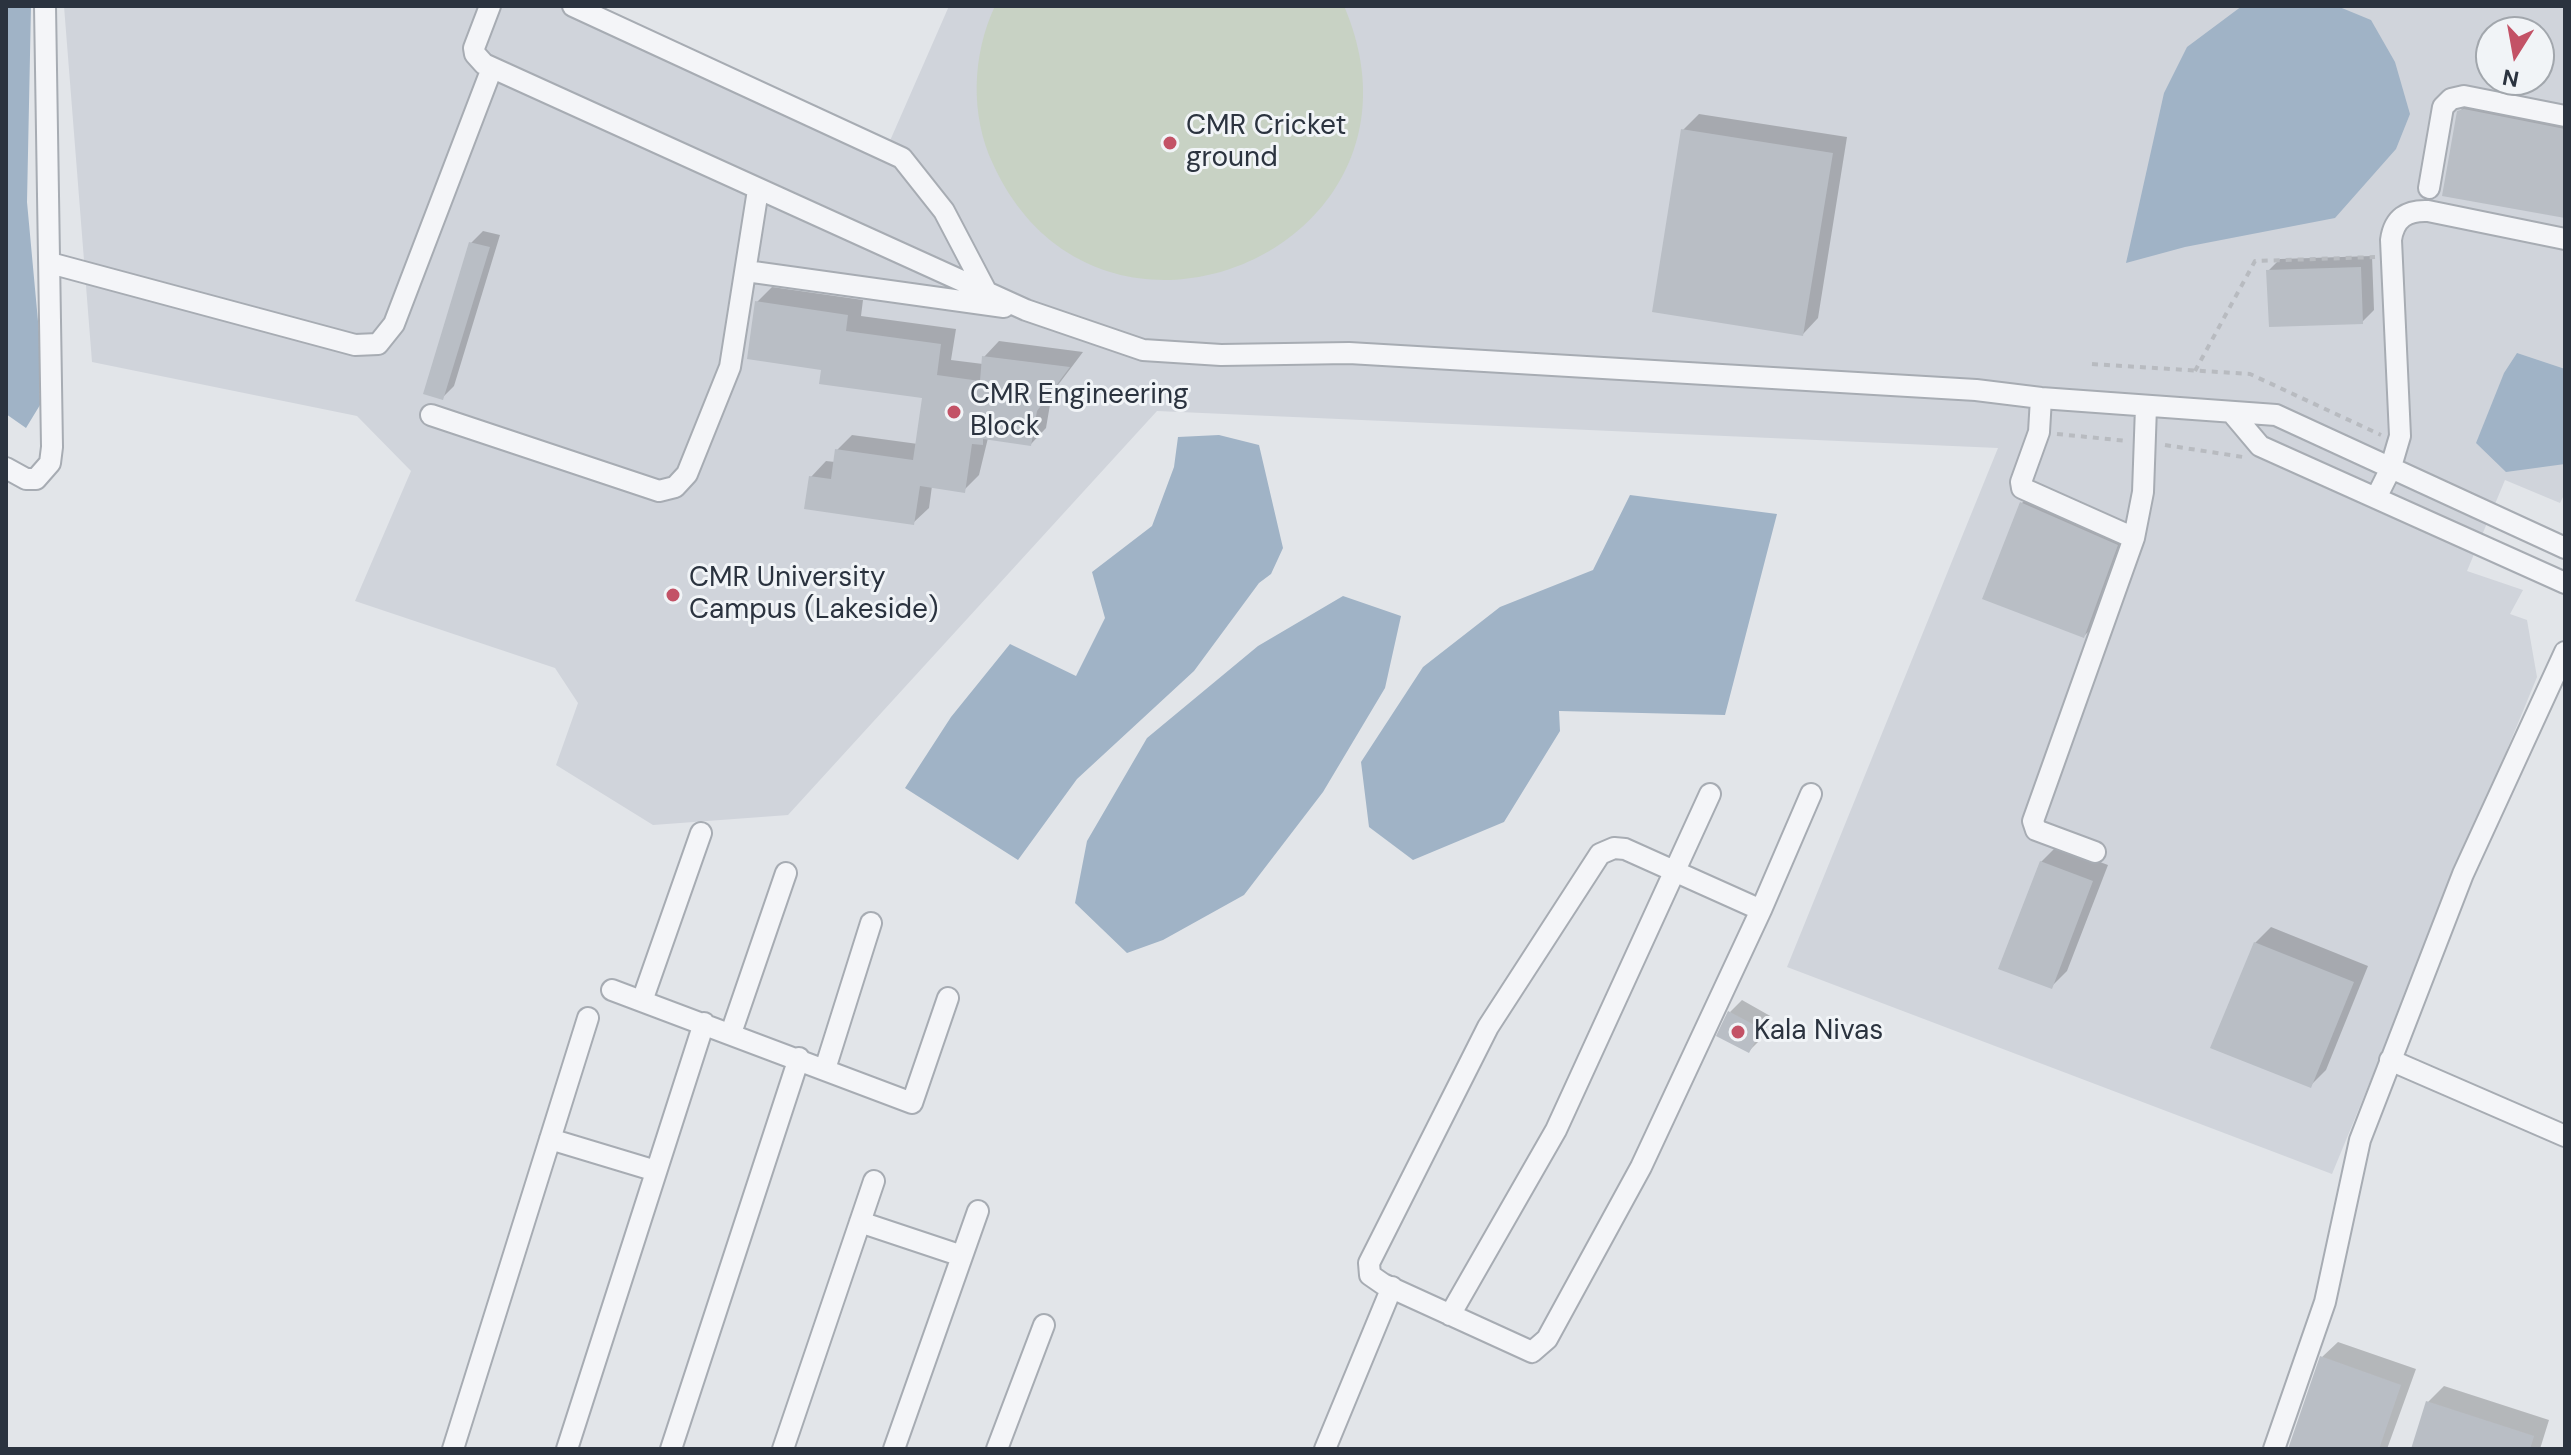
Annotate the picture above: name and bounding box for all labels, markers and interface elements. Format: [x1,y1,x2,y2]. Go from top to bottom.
north arrow [2475,16,2555,96]
text: N [2500,62,2521,94]
place label: CMR Cricket ground [1186,110,1346,176]
marker: CMR Cricket ground [1161,134,1179,152]
place label: CMR Engineering Block [970,379,1189,445]
marker: CMR Engineering Block [945,403,963,421]
place label: CMR University Campus (Lakeside) [689,562,938,628]
marker: CMR University Campus (Lakeside) [664,586,682,604]
place label: Kala Nivas [1754,1015,1883,1049]
marker: Kala Nivas [1729,1023,1747,1041]

